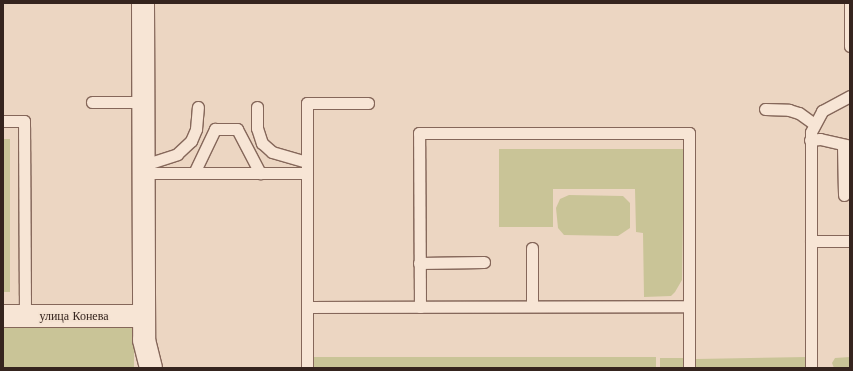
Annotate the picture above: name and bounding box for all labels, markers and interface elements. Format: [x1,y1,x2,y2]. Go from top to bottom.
street label: улица Конева [39,309,109,323]

